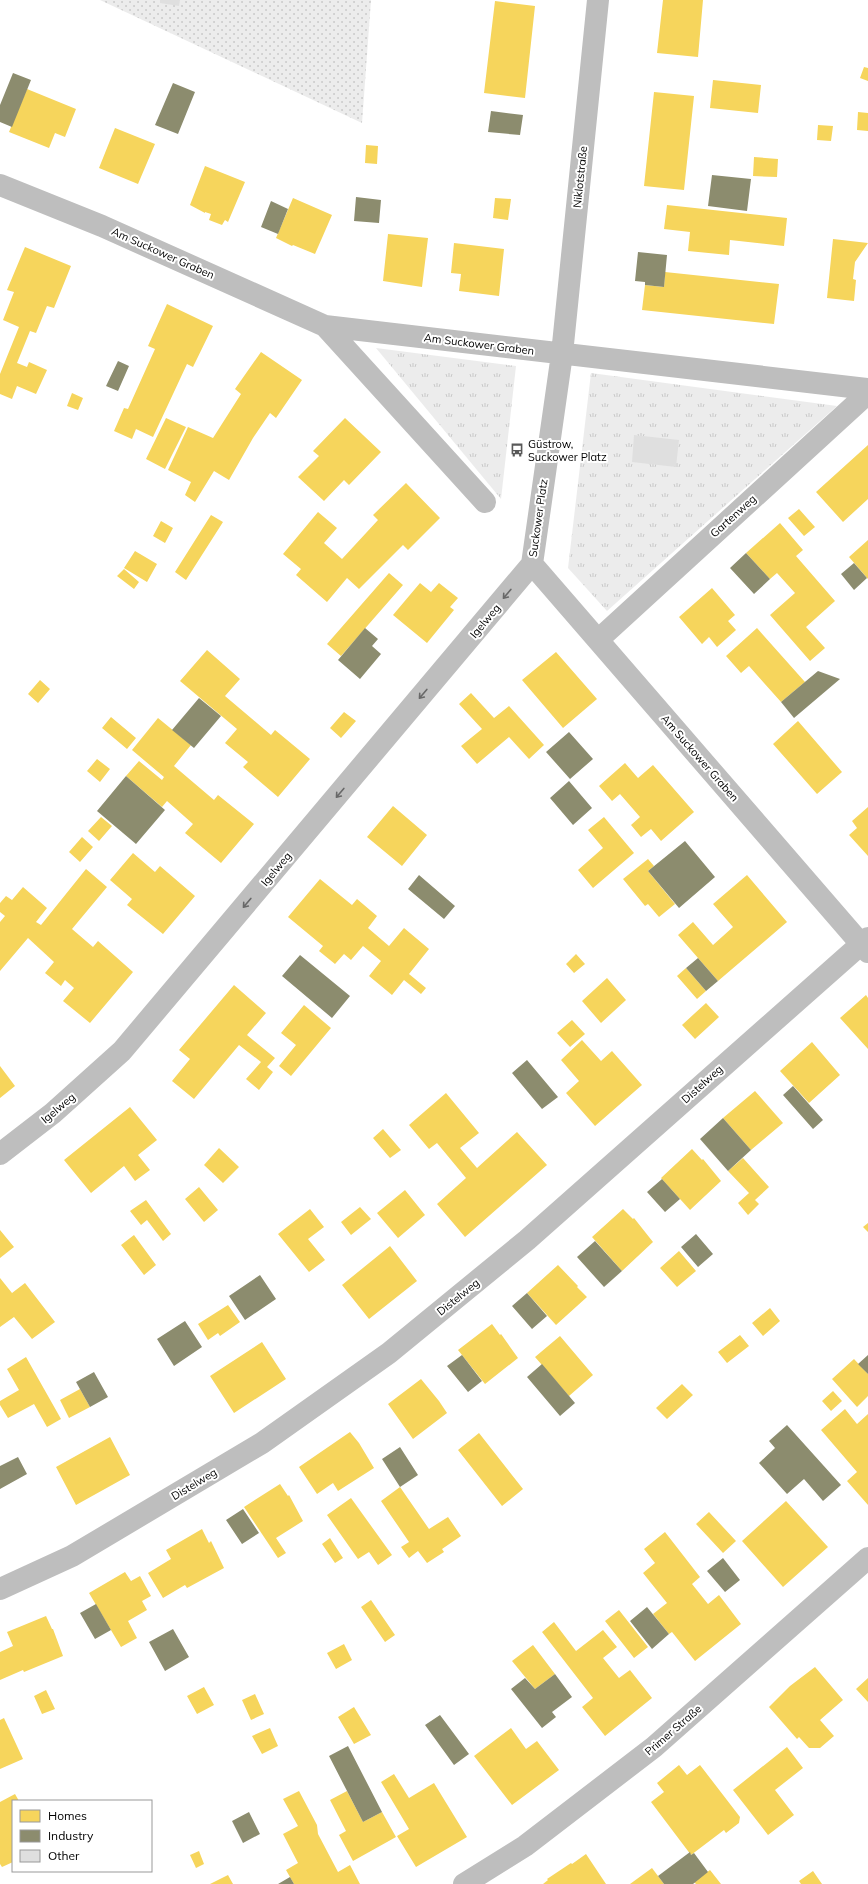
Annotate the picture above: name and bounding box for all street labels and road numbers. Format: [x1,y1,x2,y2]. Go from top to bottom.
street label: Niklotstraße [570,145,590,209]
street label: Am Suckower Graben [109,224,217,282]
street label: Am Suckower Graben [423,330,535,358]
street label: Suckower Platz [526,478,550,558]
street label: Gartenweg [707,492,759,540]
street label: Igelweg [467,601,503,641]
street label: Am Suckower Graben [658,712,742,804]
street label: Igelweg [258,849,294,889]
street label: Distelweg [678,1062,726,1106]
street label: Igelweg [38,1090,78,1126]
street label: Distelweg [434,1276,482,1318]
street label: Distelweg [169,1465,219,1503]
street label: Primer Straße [642,1702,704,1758]

